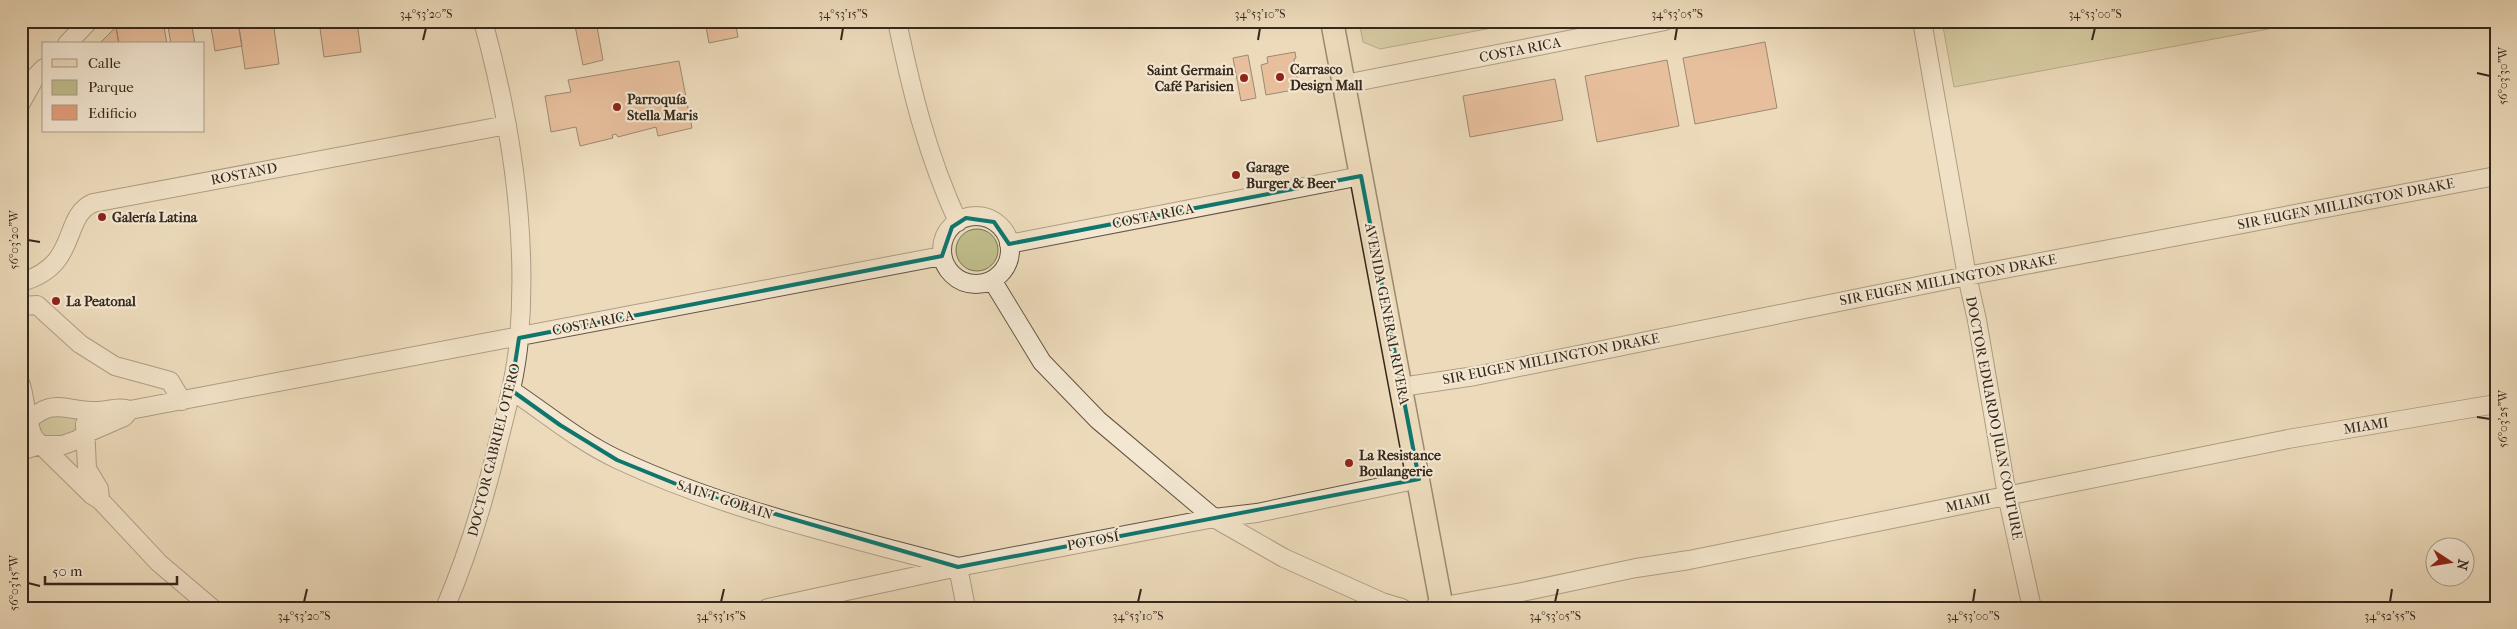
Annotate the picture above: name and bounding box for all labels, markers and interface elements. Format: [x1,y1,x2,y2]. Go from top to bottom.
text: 34°53'20"S [400,7,452,21]
text: 34°53'15"S [818,7,868,21]
text: 34°53'10"S [1235,7,1285,21]
text: 34°53'05"S [1651,7,1703,21]
text: 34°53'00"S [2068,7,2122,21]
street label: COSTA RICA [1478,34,1563,66]
legend [42,42,205,132]
text: 56°03'30"W [2496,46,2510,105]
text: Calle [88,54,121,72]
place label: Carrasco Design Mall [1290,61,1363,94]
place label: Saint Germain Café Parisien [1147,62,1235,95]
marker: Carrasco Design Mall [1274,71,1286,83]
marker: Saint Germain Café Parisien [1238,72,1250,84]
text: Parque [88,78,134,96]
place label: Parroquía Stella Maris [627,91,699,124]
marker: Parroquía Stella Maris [611,101,623,113]
text: Edificio [88,104,137,122]
street label: ROSTAND [209,159,279,189]
place label: Garage Burger & Beer [1246,159,1337,192]
marker: Garage Burger & Beer [1230,169,1242,181]
street label: SIR EUGEN MILLINGTON DRAKE [2236,175,2456,233]
street label: COSTA RICA [1111,200,1196,232]
text: 56°03'20"W [7,209,21,270]
place label: Galería Latina [112,209,198,226]
marker: Galería Latina [96,211,108,223]
street label: AVENIDA GENERAL RIVERA [1361,220,1413,407]
street label: SIR EUGEN MILLINGTON DRAKE [1838,251,2058,309]
place label: La Peatonal [66,293,136,310]
marker: La Peatonal [50,295,62,307]
street label: DOCTOR EDUARDO JUAN COUTURE [1962,295,2026,542]
street label: COSTA RICA [551,307,636,339]
street label: SIR EUGEN MILLINGTON DRAKE [1441,330,1661,388]
street label: DOCTOR GABRIEL OTERO [464,361,524,539]
text: 56°03'25"W [2496,389,2510,448]
street label: MIAMI [2342,414,2390,438]
place label: La Resistance Boulangerie [1359,447,1441,480]
marker: La Resistance Boulangerie [1343,457,1355,469]
street label: SAINT GOBAIN [675,476,776,524]
street label: MIAMI [1944,490,1993,516]
street label: POTOSÍ [1065,527,1121,554]
north arrow [2424,536,2474,586]
text: 56°03'15"W [7,554,21,611]
scale bar [45,554,178,586]
text: N [2453,558,2472,572]
text: 50 m [52,562,83,580]
text: 34°53'20"S [278,609,330,623]
text: 34°53'15"S [696,609,746,623]
text: 34°53'10"S [1113,609,1163,623]
text: 34°53'05"S [1529,609,1581,623]
text: 34°53'00"S [1946,609,2000,623]
text: 34°52'55"S [2364,609,2416,623]

